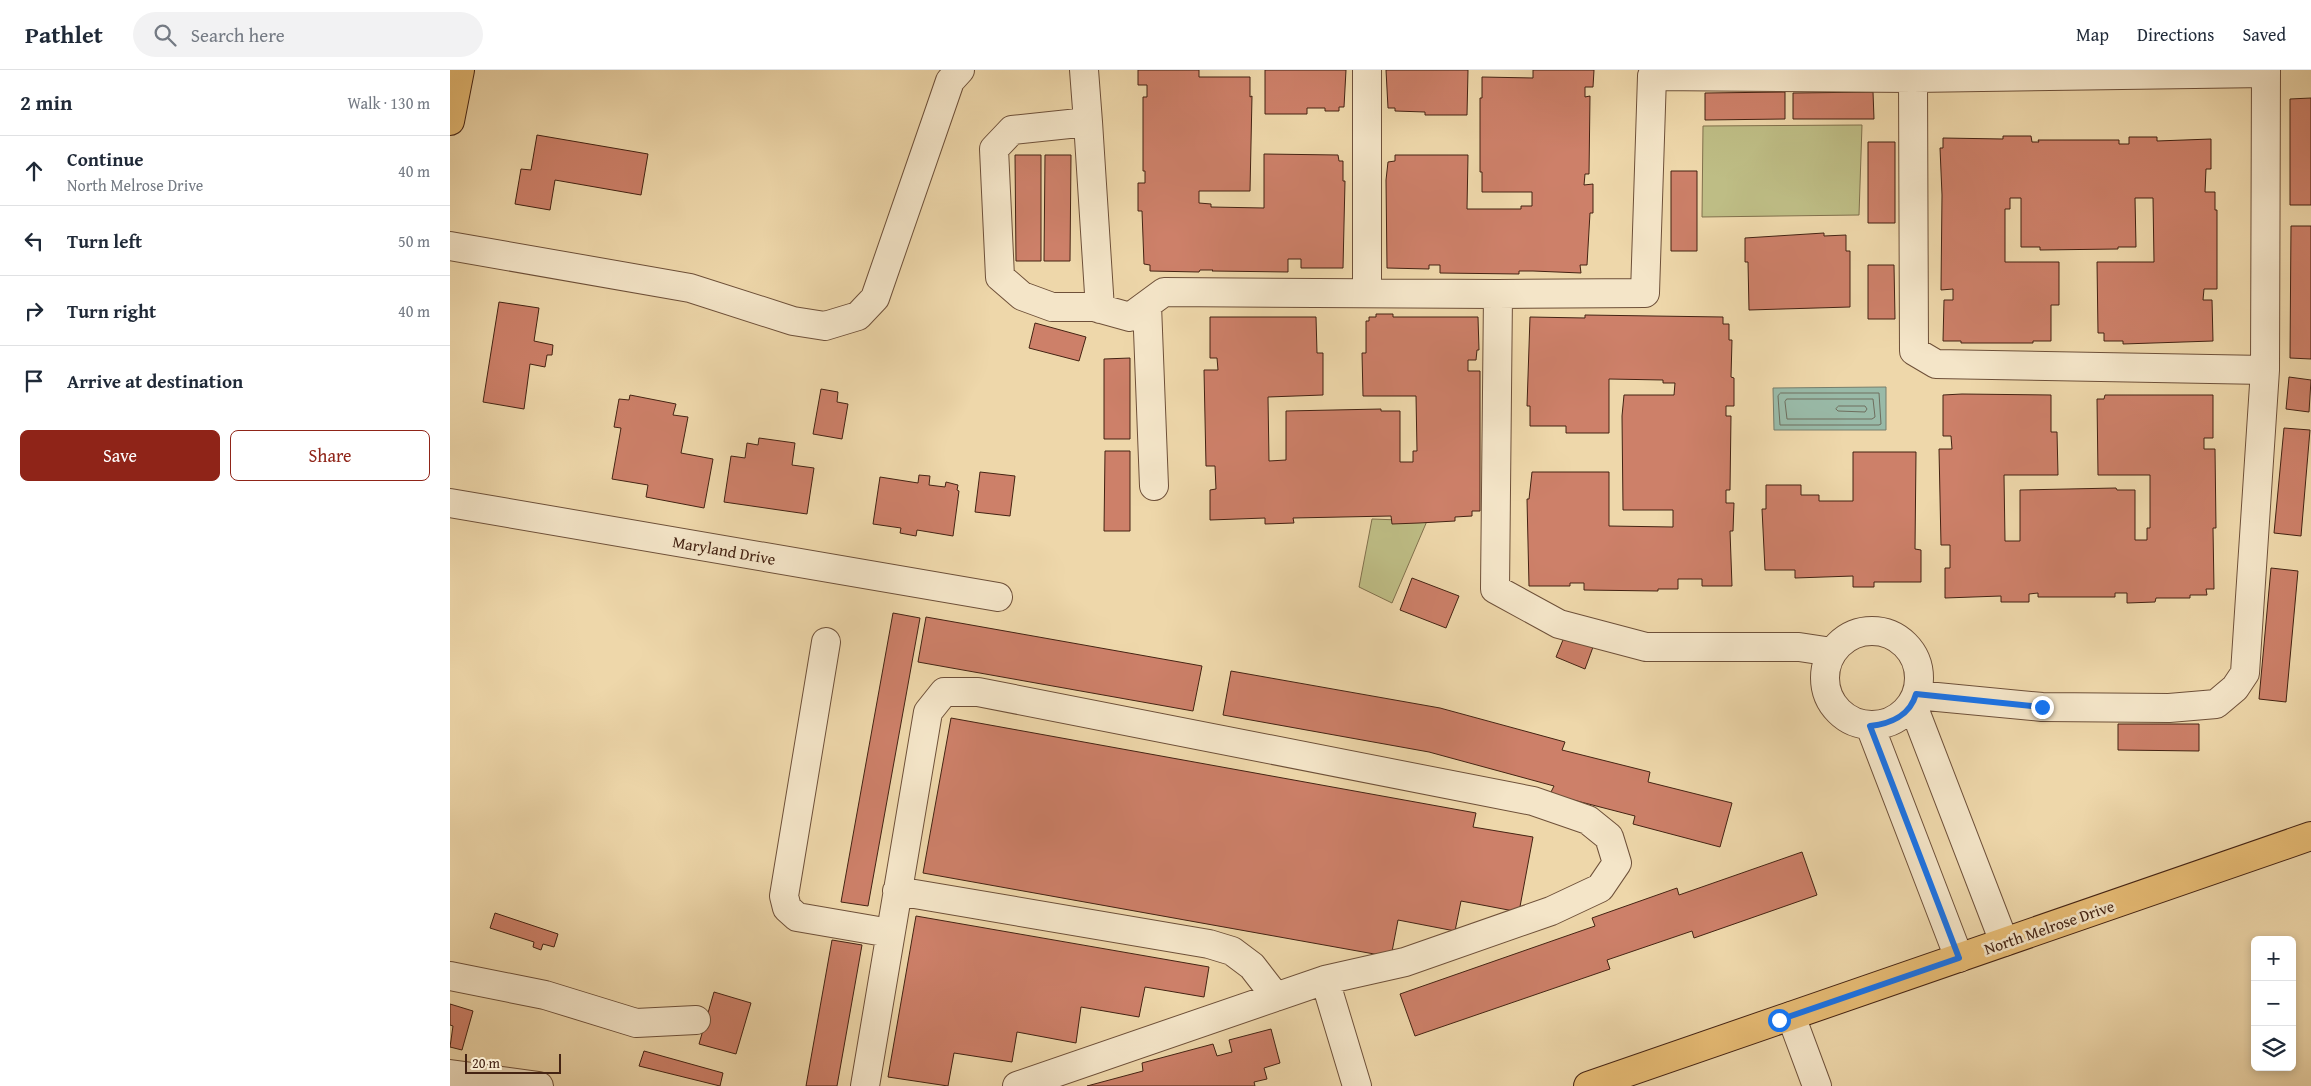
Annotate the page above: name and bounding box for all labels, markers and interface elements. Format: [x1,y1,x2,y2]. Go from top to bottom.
search box [133,12,483,57]
text: Pathlet [25,17,103,52]
icon: search [151,21,179,49]
text: Search here [191,21,285,49]
text: Map [2076,21,2109,48]
text: Directions [2137,21,2214,48]
text: Saved [2242,21,2286,48]
text: 2 min [20,87,72,118]
text: Walk · 130 m [347,91,430,115]
text: Continue [67,145,144,173]
icon: ahead [20,157,48,185]
text: 40 m [398,159,430,183]
text: North Melrose Drive [67,173,203,197]
icon: left [20,227,48,255]
text: Turn left [67,227,142,255]
text: 50 m [398,229,430,253]
icon: right [20,297,48,325]
text: Turn right [67,297,156,325]
text: 40 m [398,299,430,323]
icon: arrive [20,367,48,395]
text: Arrive at destination [67,367,243,395]
button: Save [20,430,220,481]
button: Share [230,430,430,481]
street label: Maryland Drive [671,529,777,571]
route end [2031,696,2054,719]
street label: North Melrose Drive [1981,893,2117,961]
map controls [2251,936,2296,1071]
button: + [2251,936,2296,981]
button: − [2251,981,2296,1026]
route start [1768,1009,1791,1032]
button: layers [2251,1026,2296,1071]
scale bar [465,1051,561,1074]
text: 20 m [472,1053,500,1073]

